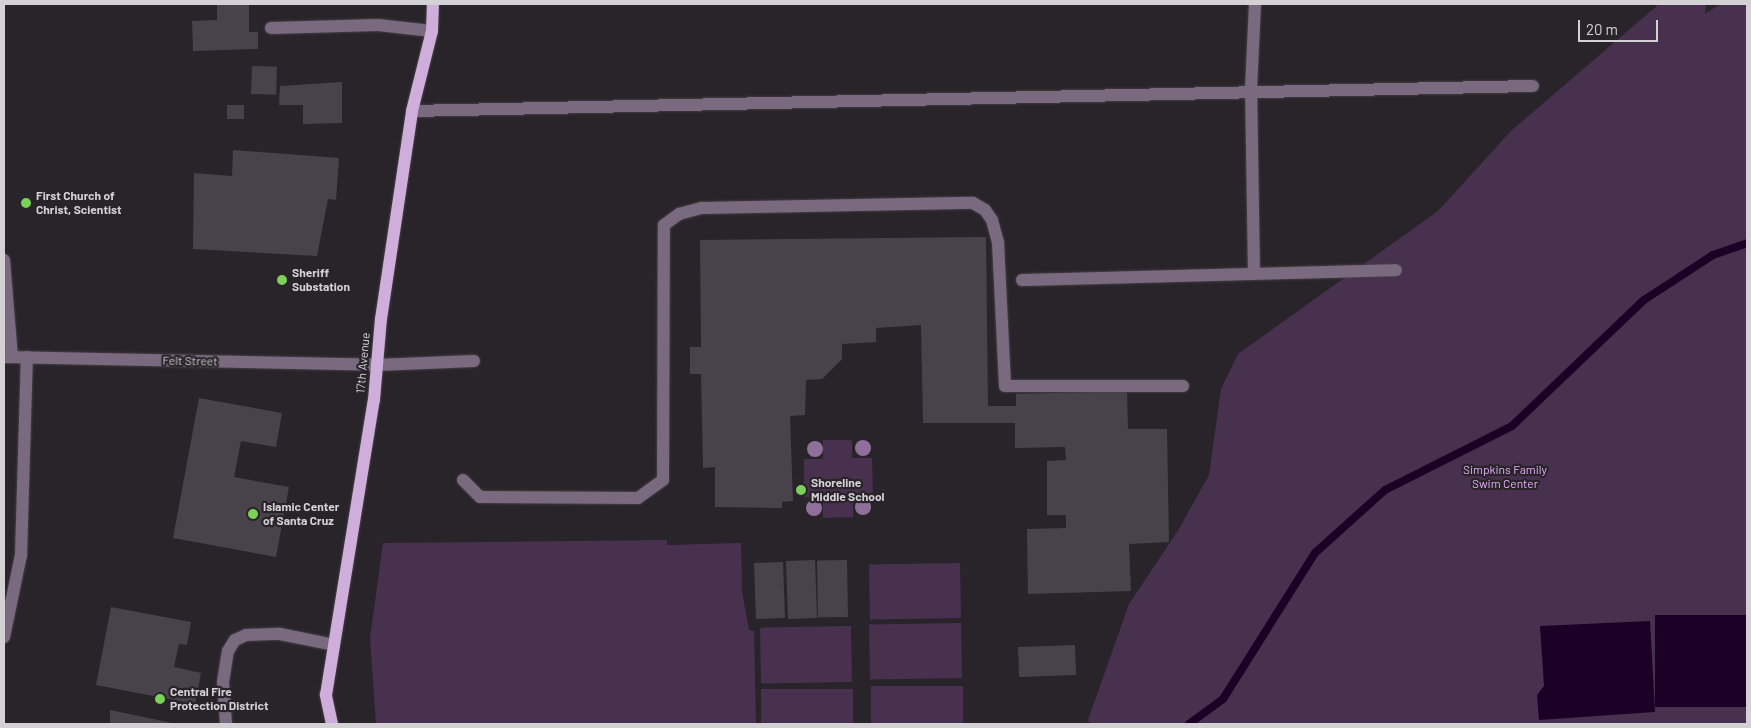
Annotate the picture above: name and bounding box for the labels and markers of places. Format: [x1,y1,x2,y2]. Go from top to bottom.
place label: First Church of Christ, Scientist [36,189,122,217]
marker: First Church of Christ, Scientist [20,197,32,209]
place label: Sheriff Substation [292,266,350,294]
marker: Sheriff Substation [276,274,288,286]
place label: Shoreline Middle School [811,476,885,504]
marker: Shoreline Middle School [795,484,807,496]
place label: Islamic Center of Santa Cruz [263,500,339,528]
marker: Islamic Center of Santa Cruz [247,508,259,520]
place label: Central Fire Protection District [170,685,269,713]
marker: Central Fire Protection District [154,693,166,705]

